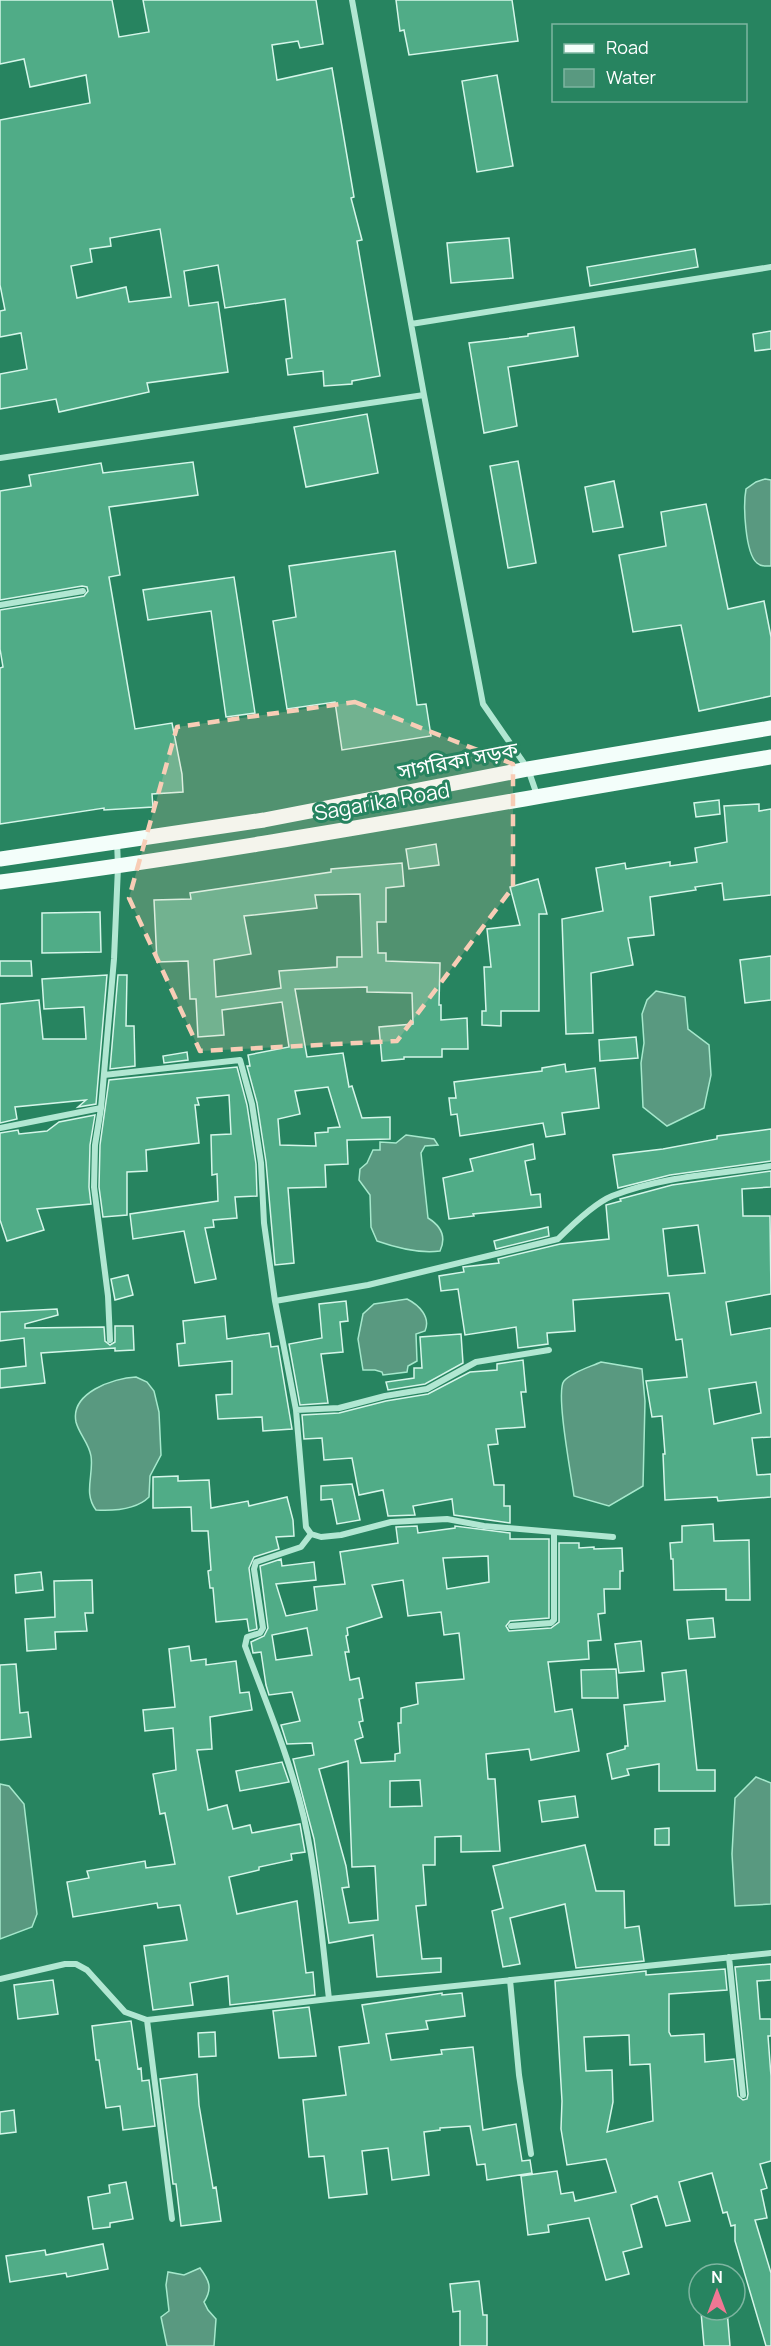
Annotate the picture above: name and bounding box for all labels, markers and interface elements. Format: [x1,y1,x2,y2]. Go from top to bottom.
legend [552,24,747,102]
text: Road [606,35,649,59]
text: Water [606,65,656,89]
street label: সাগরিকা সড়ক [394,734,521,786]
street label: Sagarika Road [312,775,452,827]
north arrow [687,2262,747,2322]
text: N [711,2266,723,2288]

